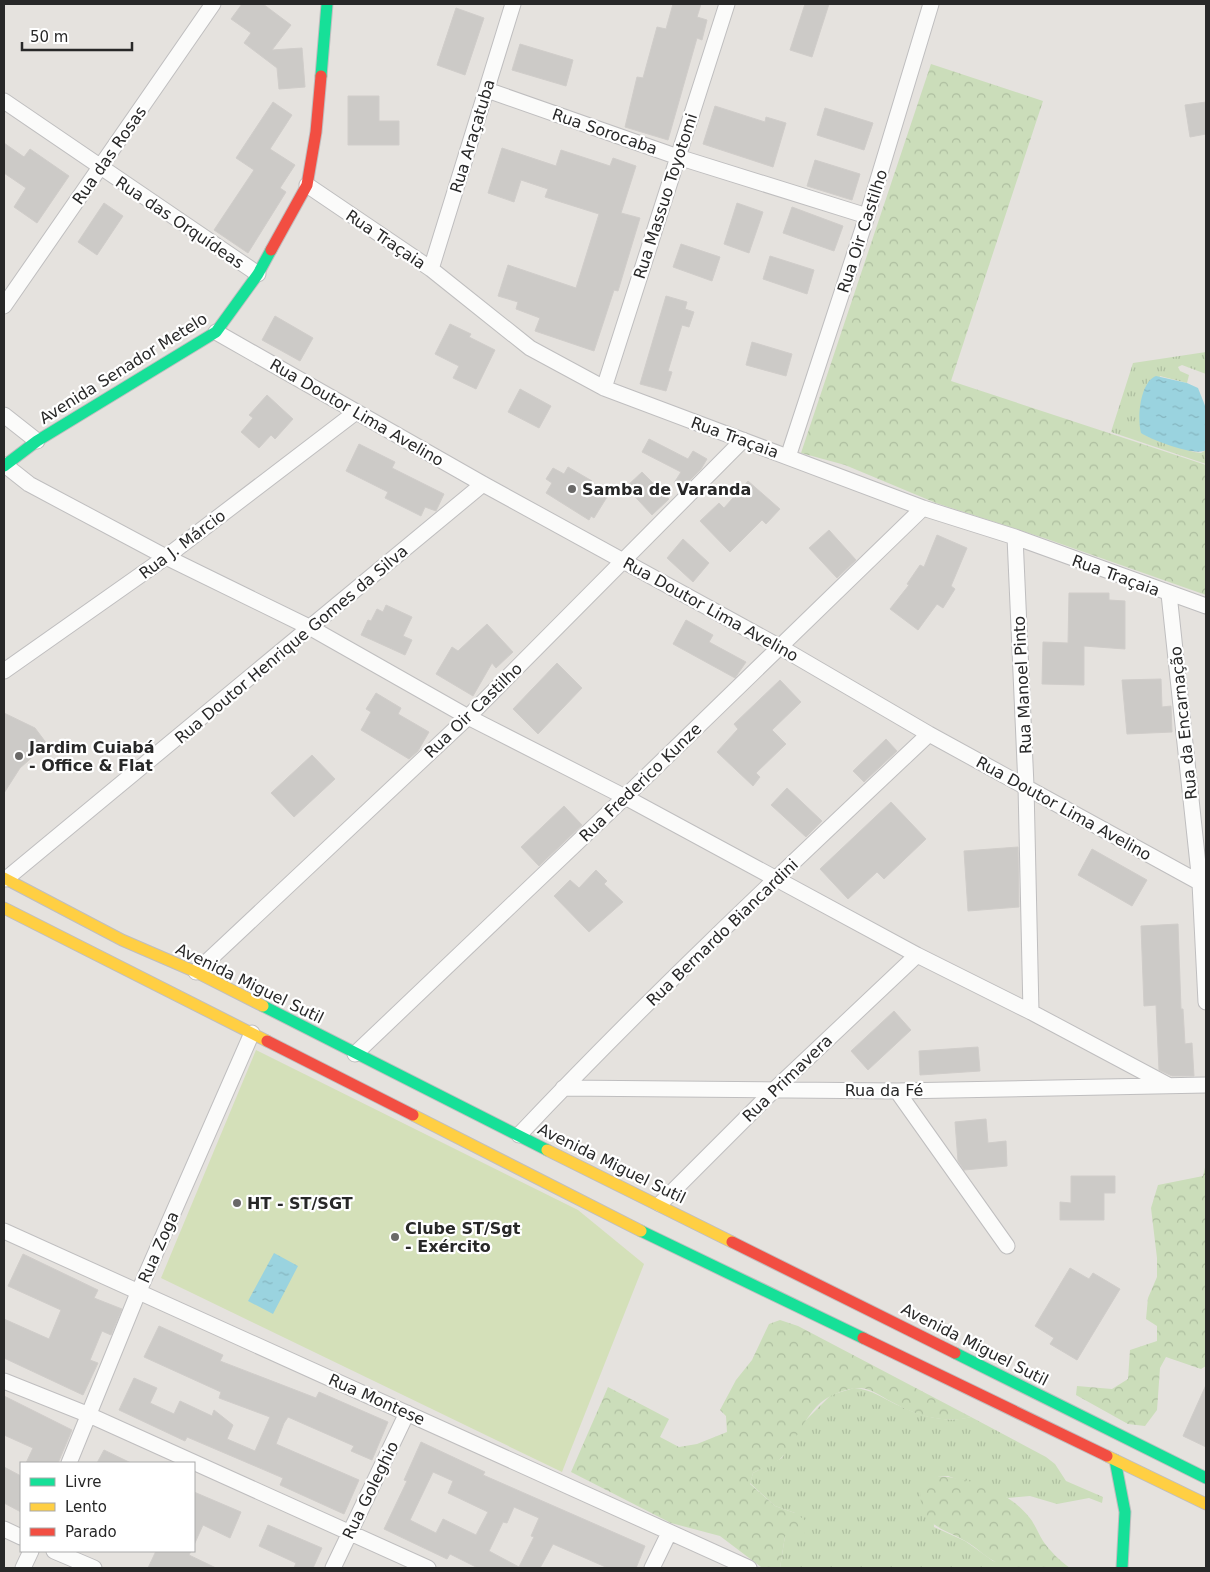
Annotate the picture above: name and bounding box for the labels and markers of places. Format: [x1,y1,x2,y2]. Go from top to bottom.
place label: Samba de Varanda [582,480,751,499]
marker: Samba de Varanda [566,483,578,495]
place label: Jardim Cuiabá - Office & Flat [28,738,154,775]
marker: Jardim Cuiabá - Office & Flat [13,750,25,762]
place label: HT - ST/SGT [247,1194,353,1213]
marker: HT - ST/SGT [231,1197,243,1209]
place label: Clube ST/Sgt - Exército [405,1219,521,1256]
marker: Clube ST/Sgt - Exército [389,1231,401,1243]

